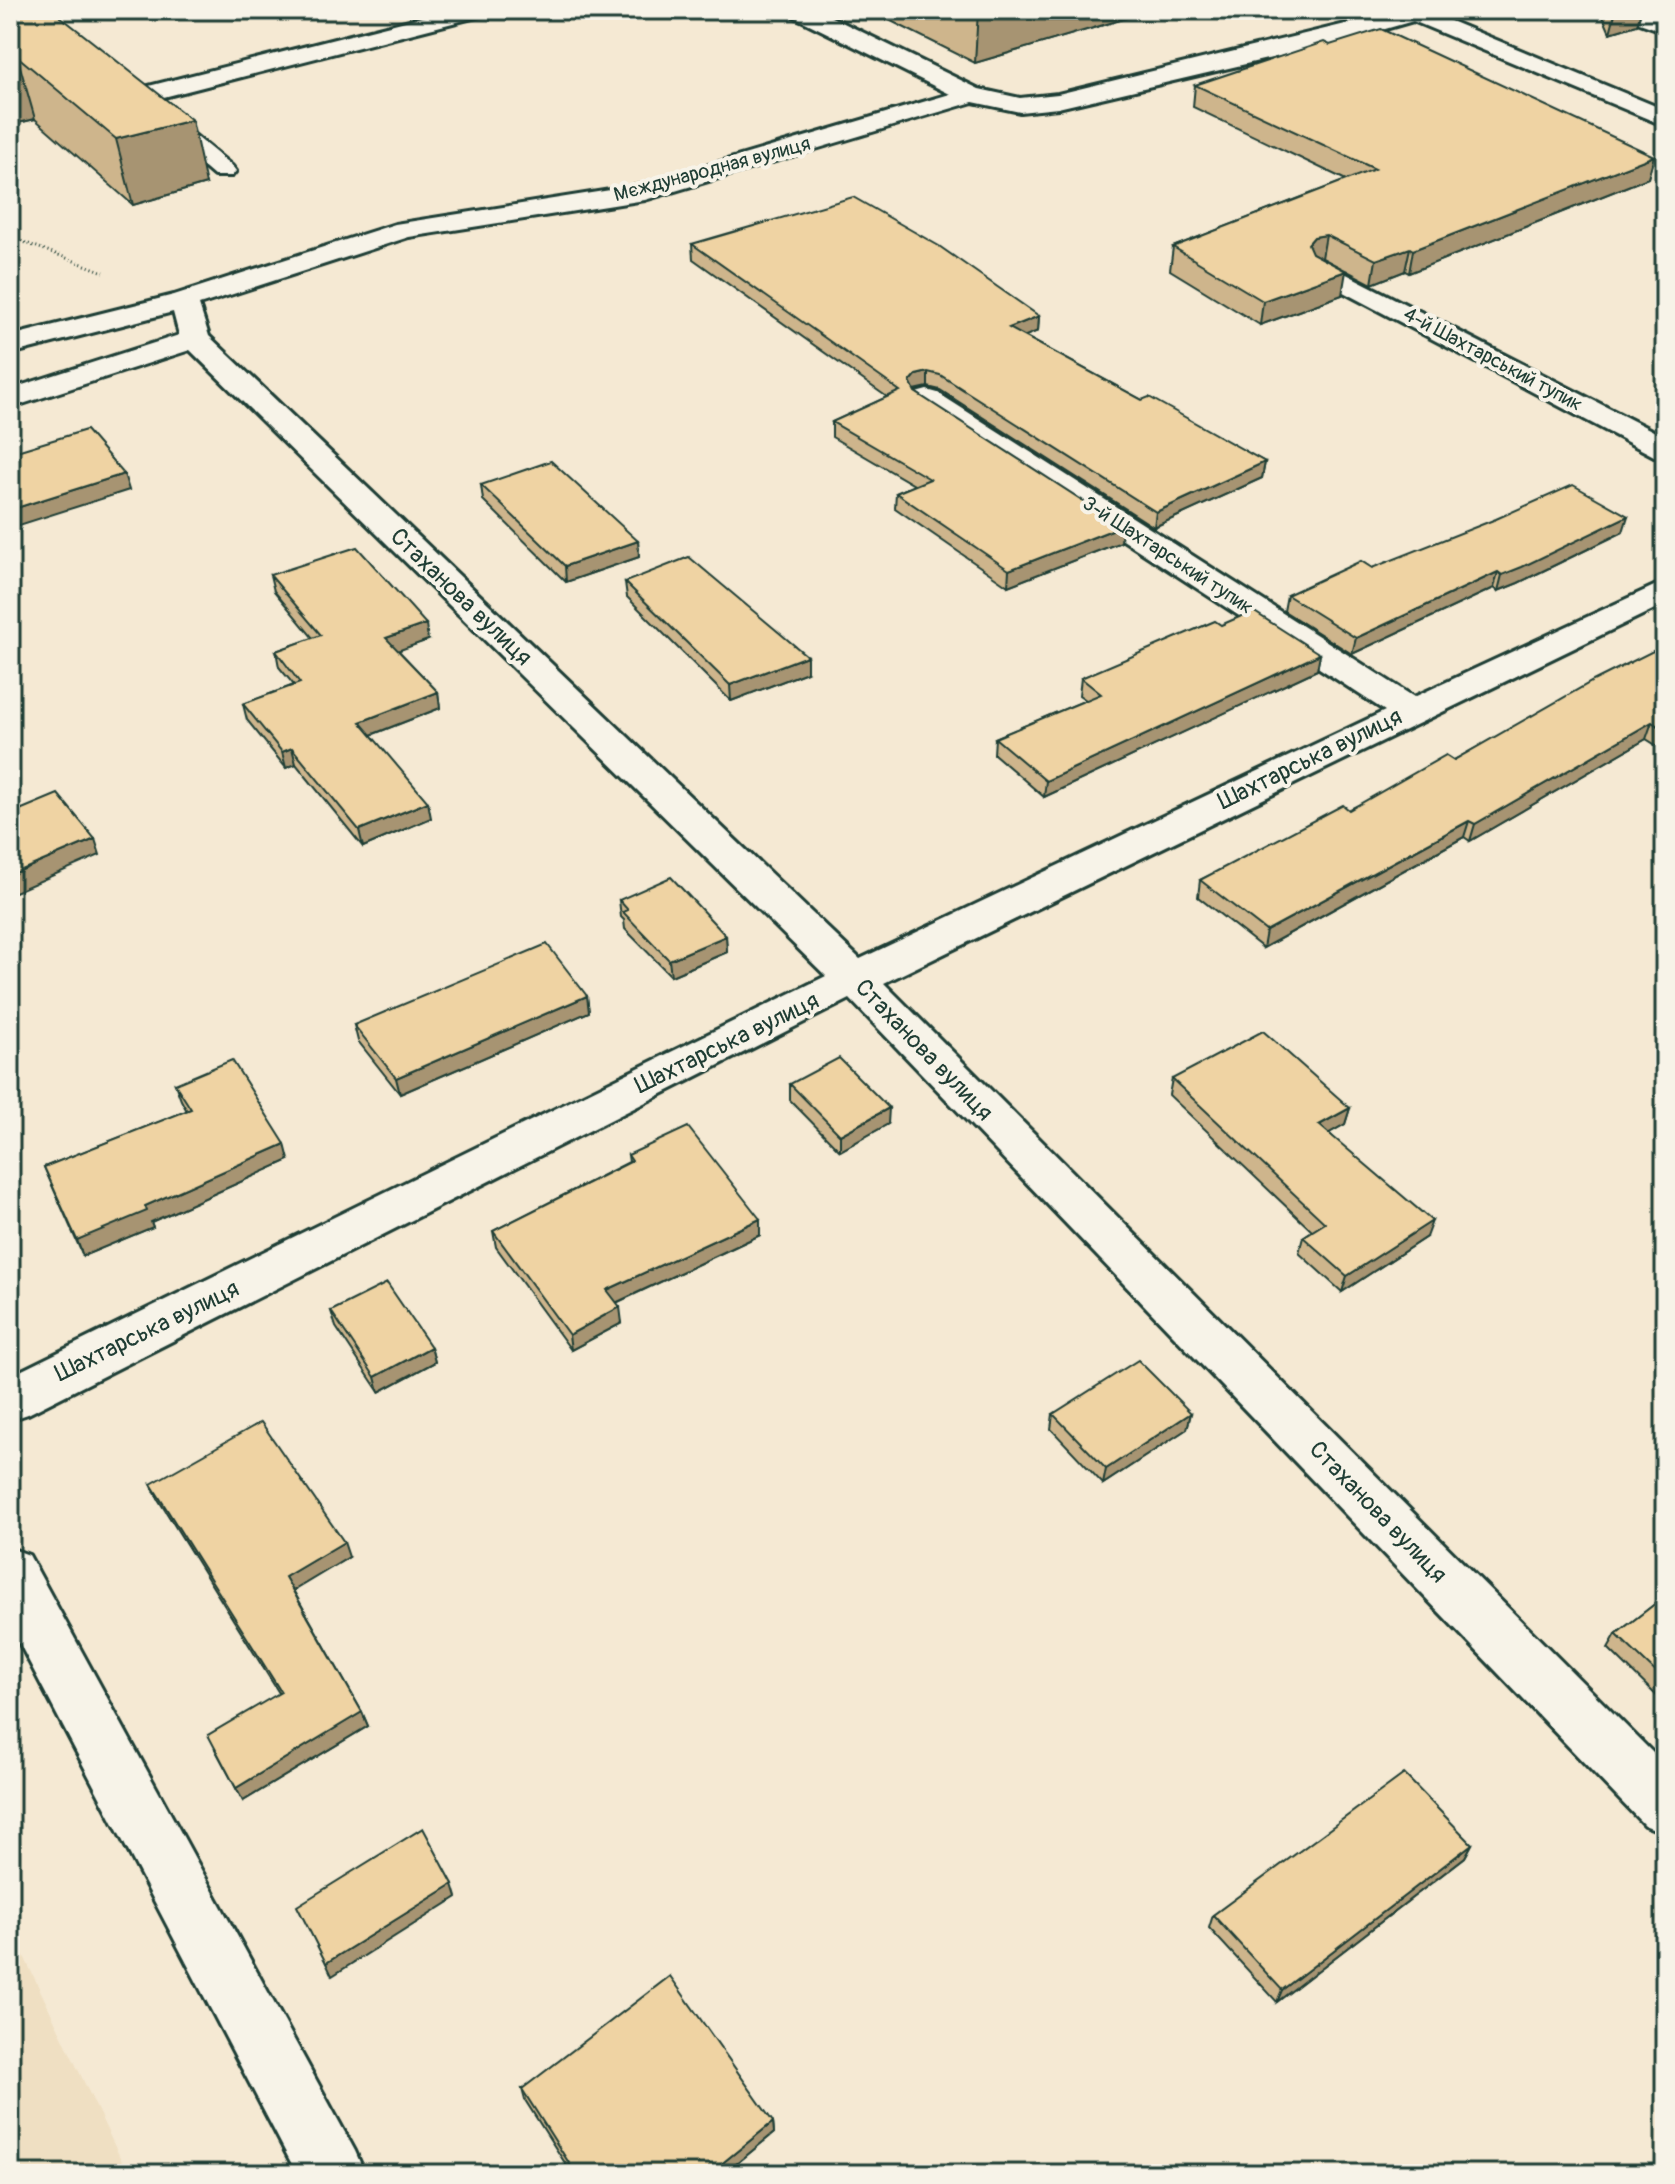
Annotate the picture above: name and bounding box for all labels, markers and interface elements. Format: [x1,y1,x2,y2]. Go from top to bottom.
street label: Мєждународная вулиця [611,131,813,207]
street label: 4-й Шахтарський тупик [1399,301,1587,417]
street label: 3-й Шахтарський тупик [1078,490,1258,620]
street label: Стаханова вулиця [384,522,538,672]
street label: Шахтарська вулиця [1213,702,1407,816]
street label: Стаханова вулиця [849,973,999,1127]
street label: Шахтарська вулиця [630,986,824,1100]
street label: Шахтарська вулиця [50,1274,244,1388]
street label: Стаханова вулиця [1303,1435,1453,1589]

